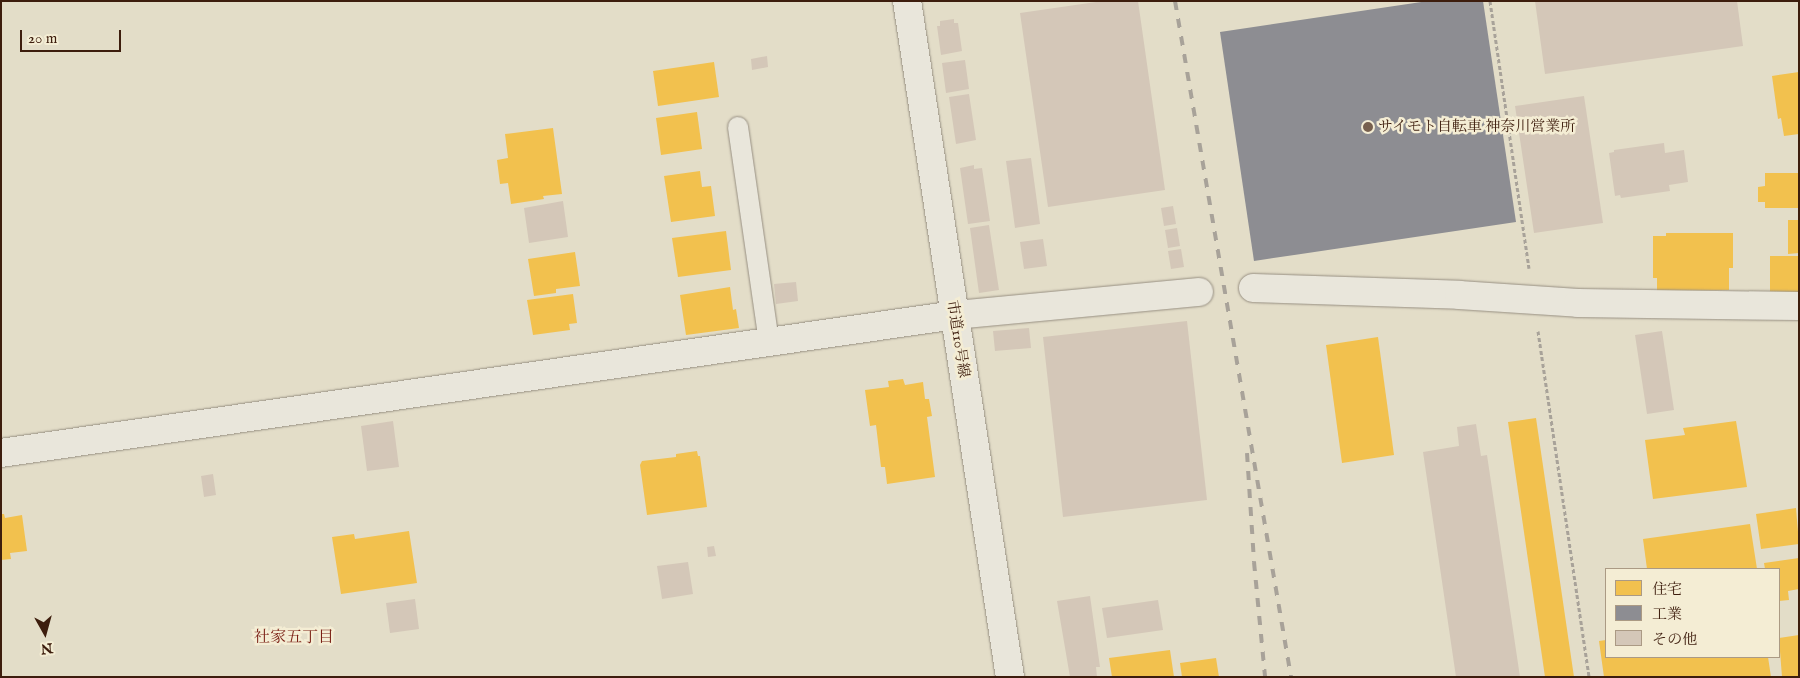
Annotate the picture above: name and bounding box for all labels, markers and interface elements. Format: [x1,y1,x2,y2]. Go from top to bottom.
scale bar [22,20,124,52]
text: 20 m [28,29,57,48]
place label: サイモト自転車 神奈川営業所 [1378,118,1576,136]
marker: サイモト自転車 神奈川営業所 [1362,121,1374,133]
street label: 市道110号線 [943,299,973,379]
legend [1605,568,1780,658]
text: 住宅 [1652,580,1682,599]
text: 工業 [1652,605,1682,624]
north arrow [20,608,70,658]
district label: 社家五丁目 [254,628,334,648]
text: その他 [1652,630,1697,649]
text: N [40,638,54,658]

